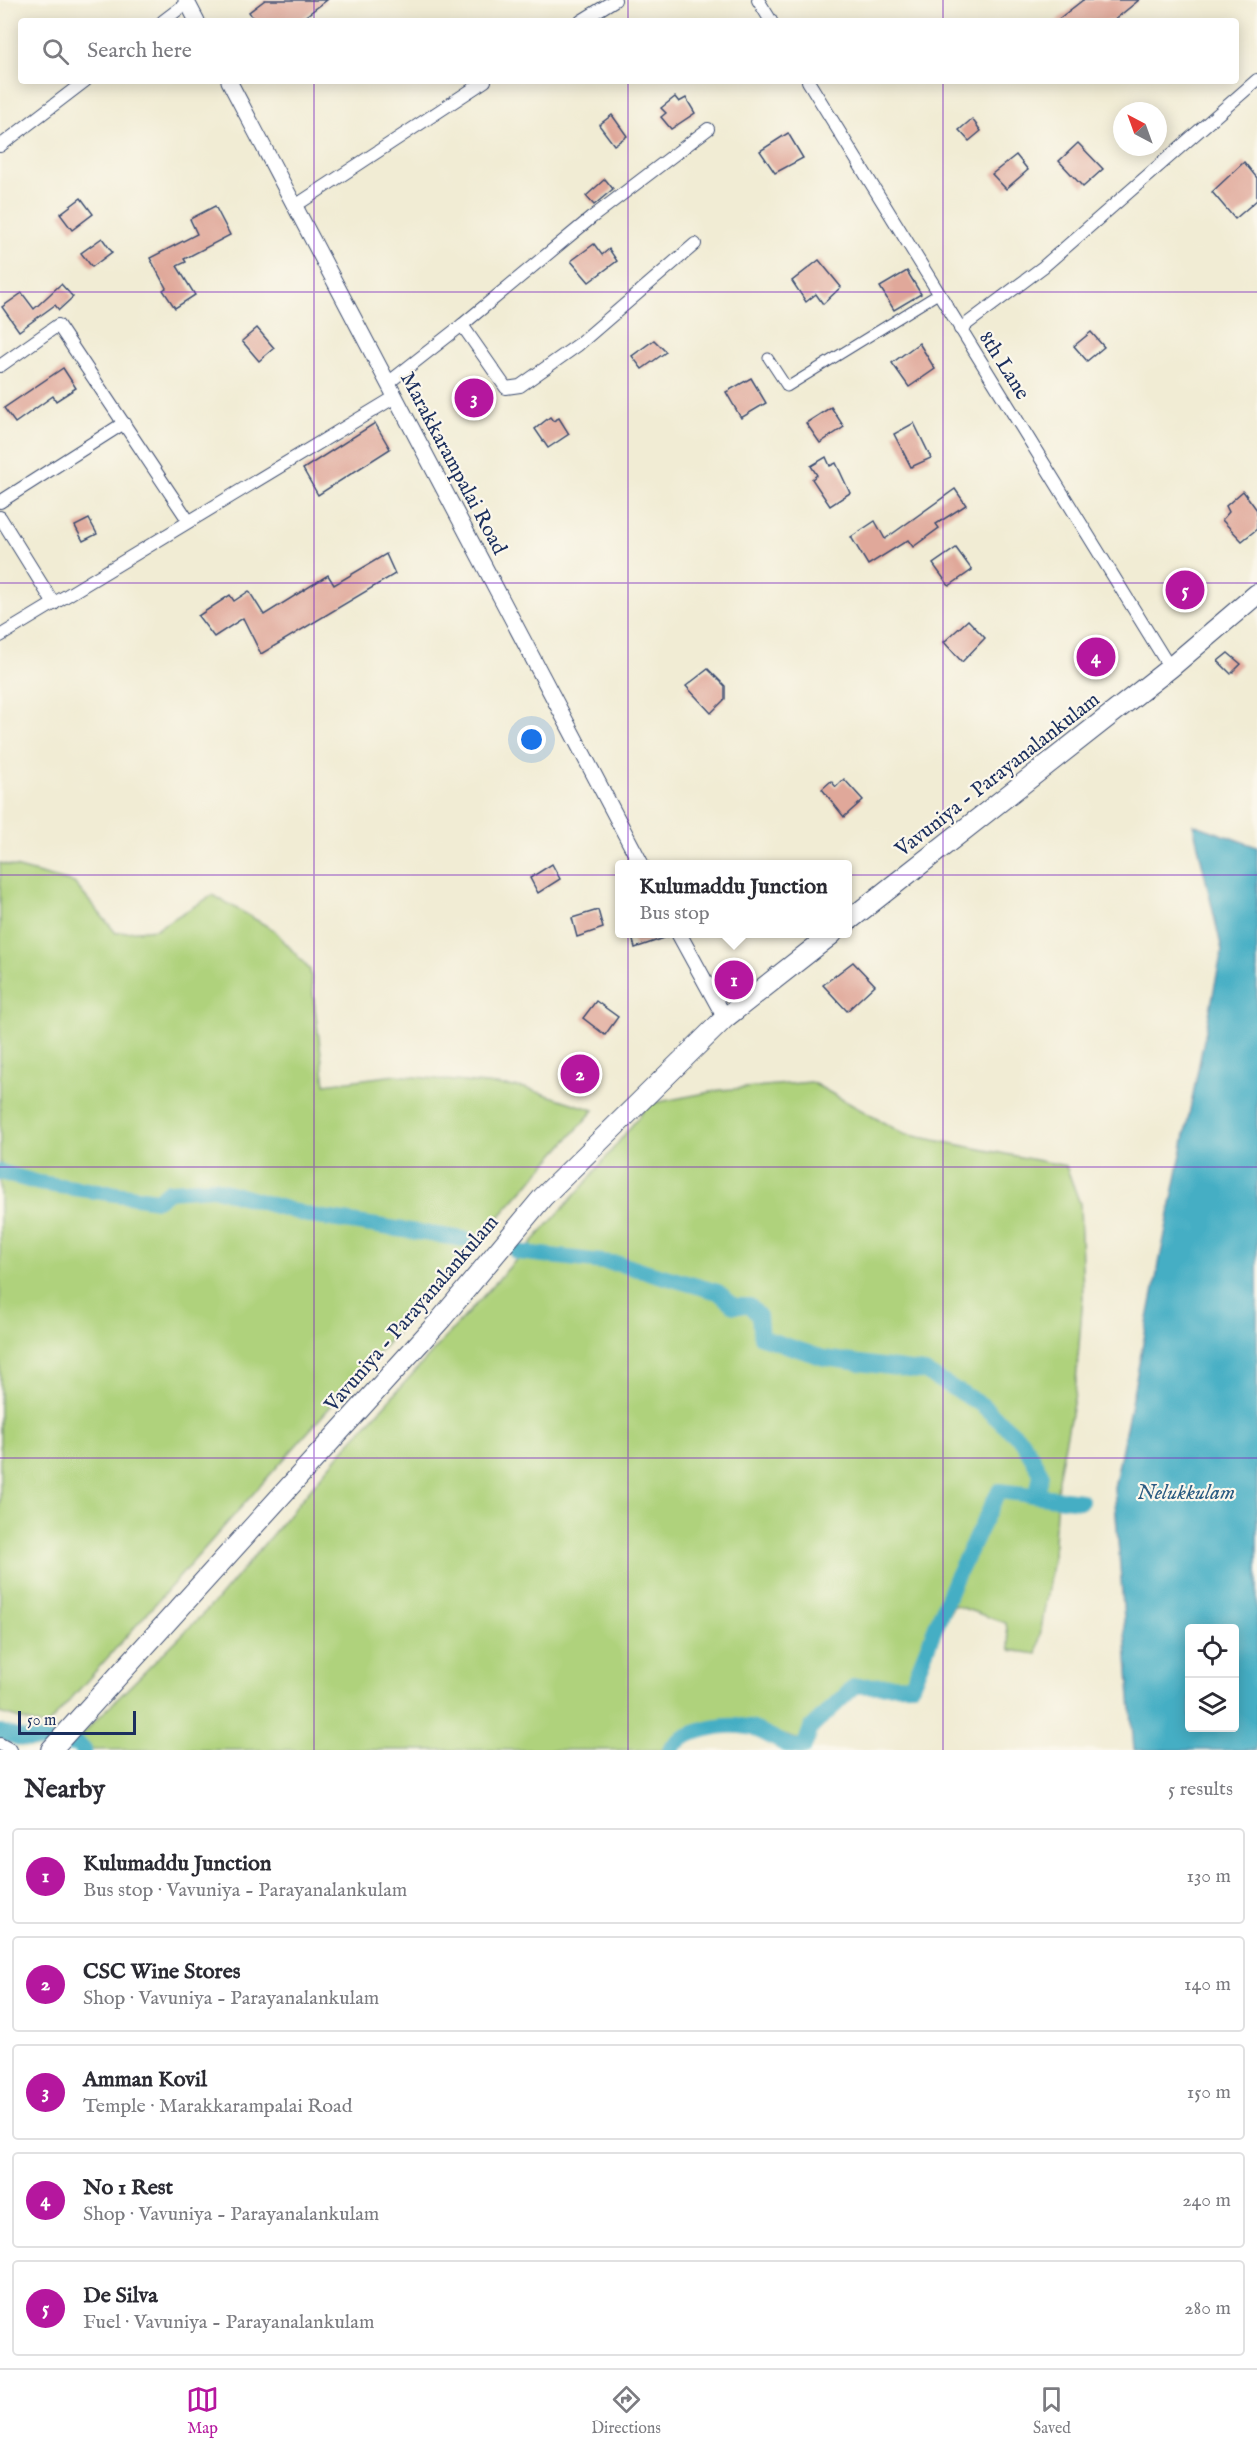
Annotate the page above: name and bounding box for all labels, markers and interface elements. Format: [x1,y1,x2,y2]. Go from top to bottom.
search box [18,18,1239,84]
icon: search [39,35,72,68]
text: Search here [87,37,192,65]
north arrow [1113,102,1167,156]
street label: 8th Lane [972,326,1036,405]
street label: Marakkarampalai Road [393,368,513,560]
pin: 3 [454,376,494,420]
pin: 5 [1166,568,1204,612]
pin: 4 [1076,634,1116,680]
street label: Vavuniya - Parayanalankulam [889,687,1106,864]
your location [517,725,546,754]
popup [615,860,852,938]
text: Kulumaddu Junction [639,873,828,901]
text: Bus stop [639,901,710,926]
pin: 1 [714,958,754,1002]
pin: 2 [560,1052,600,1096]
street label: Vavuniya - Parayanalankulam [318,1210,505,1419]
water label: Nelukkulam [1137,1479,1235,1507]
map controls [1185,1624,1239,1732]
button: locate [1185,1624,1239,1678]
button: layers [1185,1678,1239,1732]
scale bar [18,1708,136,1736]
text: 50 m [27,1711,56,1731]
text: Nearby [24,1773,105,1806]
text: 5 results [1168,1777,1233,1802]
text: Kulumaddu Junction [83,1850,272,1878]
text: 1 [42,1864,49,1889]
text: 130 m [1186,1864,1231,1889]
text: Bus stop · Vavuniya - Parayanalankulam [83,1878,407,1903]
text: CSC Wine Stores [83,1958,241,1986]
text: 2 [41,1972,50,1997]
text: 140 m [1184,1972,1231,1997]
text: Shop · Vavuniya - Parayanalankulam [83,1986,379,2011]
text: Amman Kovil [83,2066,207,2094]
text: 3 [42,2080,49,2105]
text: 150 m [1187,2080,1231,2105]
text: Temple · Marakkarampalai Road [83,2094,352,2119]
text: No 1 Rest [83,2174,173,2202]
text: 4 [41,2188,50,2213]
text: 240 m [1182,2188,1231,2213]
text: Shop · Vavuniya - Parayanalankulam [83,2202,379,2227]
text: De Silva [83,2282,158,2310]
text: 5 [42,2296,49,2321]
text: 280 m [1184,2296,1231,2321]
text: Fuel · Vavuniya - Parayanalankulam [83,2310,374,2335]
tab: Map [186,2383,219,2439]
tab: Directions [591,2383,661,2439]
tab: Saved [1033,2383,1071,2439]

